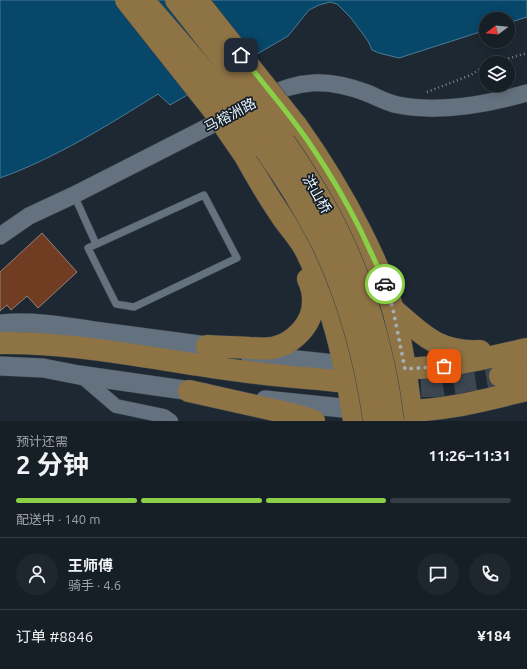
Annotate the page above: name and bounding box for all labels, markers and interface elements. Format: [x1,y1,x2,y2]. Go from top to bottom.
north arrow [479,12,515,48]
map controls [479,12,515,92]
pin [224,38,258,72]
icon: home [230,44,252,66]
button: layers [479,56,515,92]
street label: 马榕洲路 [202,95,258,135]
street label: 洪山桥 [300,172,334,216]
courier [365,264,405,304]
icon: car [374,273,396,295]
pin [427,349,461,383]
icon: bag [433,355,455,377]
text: 预计还需 [16,434,68,448]
text: 11:26–11:31 [428,447,511,464]
text: 2 分钟 [16,450,89,479]
text: 配送中 · 140 m [16,512,100,526]
button: person [16,553,58,595]
button: chat [417,553,459,595]
button: phone [469,553,511,595]
text: 王师傅 [68,557,113,574]
text: 骑手 · 4.6 [68,578,121,592]
text: ¥184 [477,627,511,644]
text: 订单 #8846 [16,628,93,645]

